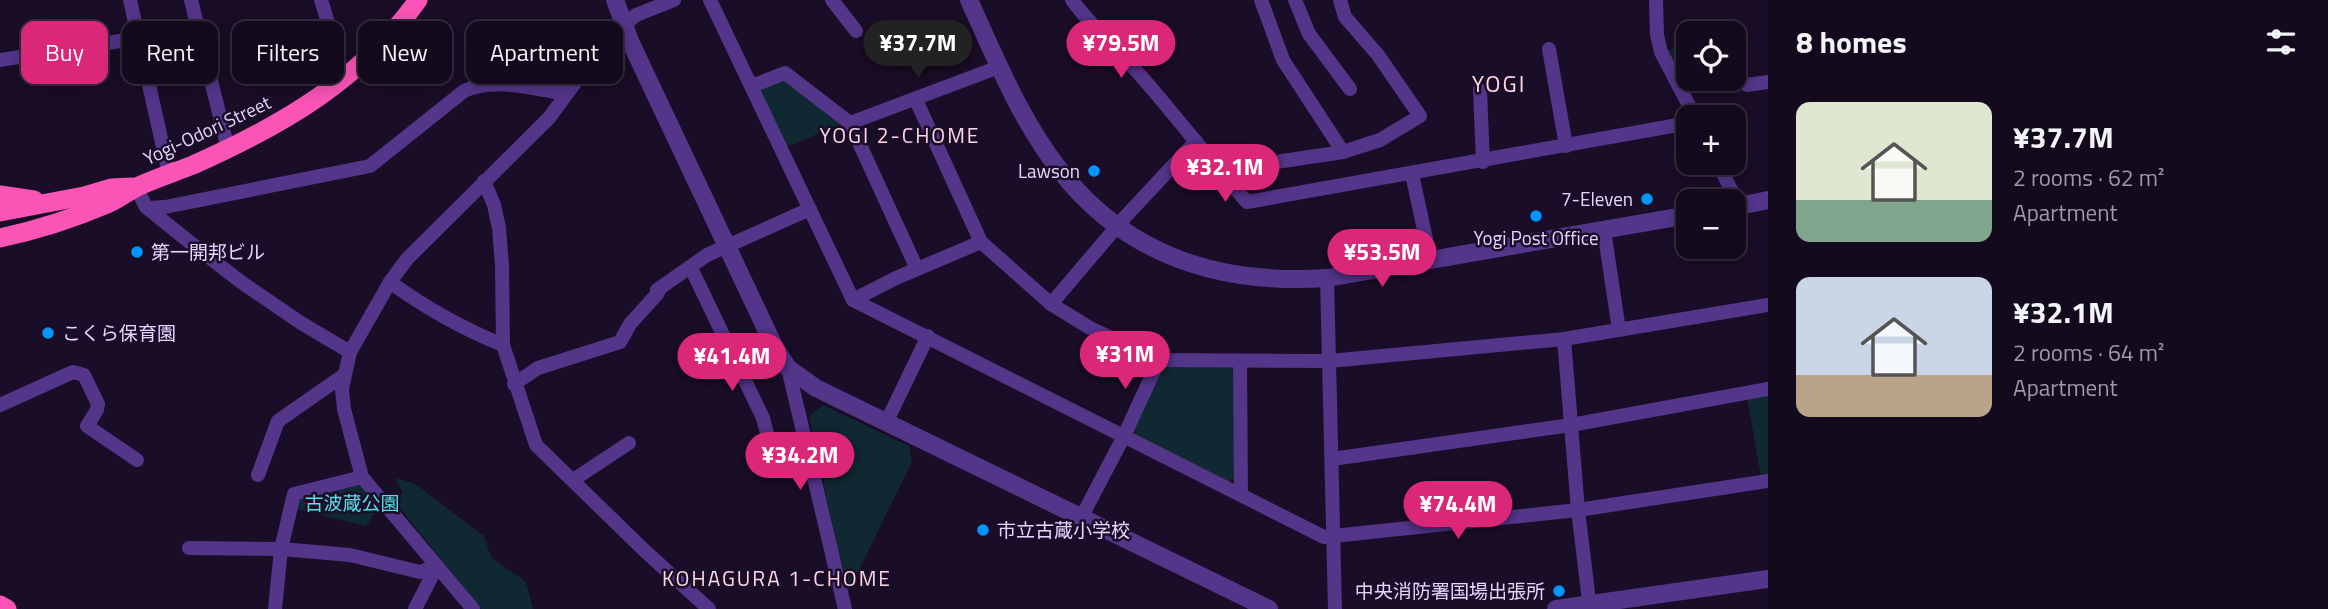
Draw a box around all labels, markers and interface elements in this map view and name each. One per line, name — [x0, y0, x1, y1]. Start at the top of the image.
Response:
text: 8 homes — [1796, 19, 1907, 65]
pin: ¥37.7M — [861, 20, 975, 80]
pin: ¥79.5M — [1064, 20, 1178, 80]
chip: Buy — [21, 21, 108, 84]
chip: Rent — [122, 21, 218, 84]
chip: Filters — [232, 21, 344, 84]
chip: New — [358, 21, 452, 84]
chip: Apartment — [466, 21, 623, 84]
map controls — [1676, 21, 1746, 259]
button: locate — [1676, 21, 1746, 91]
icon: filters — [2262, 23, 2300, 61]
text: ¥37.7M — [879, 25, 957, 60]
text: ¥79.5M — [1082, 25, 1160, 60]
district label: YOGI — [1472, 66, 1526, 101]
street label: Yogi-Odori Street — [138, 87, 276, 172]
button: + — [1676, 105, 1746, 175]
text: ¥37.7M — [2013, 114, 2114, 160]
district label: YOGI 2-CHOME — [820, 119, 980, 151]
icon: home — [1852, 130, 1936, 214]
pin: ¥32.1M — [1168, 144, 1282, 204]
text: ¥32.1M — [1186, 149, 1264, 184]
place label: Lawson — [1018, 156, 1080, 185]
text: 2 rooms · 62 m² — [2013, 160, 2164, 195]
marker: Lawson — [1086, 163, 1102, 179]
place label: 7-Eleven — [1561, 184, 1633, 213]
button: − — [1676, 189, 1746, 259]
marker: 7-Eleven — [1639, 191, 1655, 207]
text: Apartment — [2013, 195, 2118, 230]
marker: Yogi Post Office — [1528, 208, 1544, 224]
place label: Yogi Post Office — [1474, 223, 1598, 252]
pin: ¥53.5M — [1325, 230, 1439, 289]
text: ¥53.5M — [1343, 234, 1421, 269]
place label: 第一開邦ビル — [151, 237, 265, 266]
marker: 第一開邦ビル — [129, 244, 145, 260]
text: ¥32.1M — [2013, 289, 2114, 335]
icon: home — [1852, 305, 1936, 389]
place label: こくら保育園 — [62, 318, 176, 347]
marker: こくら保育園 — [40, 325, 56, 341]
pin: ¥31M — [1084, 332, 1166, 391]
pin: ¥41.4M — [675, 334, 789, 393]
text: 2 rooms · 64 m² — [2013, 335, 2164, 370]
text: ¥31M — [1096, 336, 1154, 371]
text: ¥41.4M — [693, 338, 771, 373]
text: Apartment — [2013, 370, 2118, 405]
pin: ¥34.2M — [743, 433, 857, 492]
text: ¥34.2M — [761, 437, 839, 472]
pin: ¥74.4M — [1401, 482, 1515, 541]
text: ¥74.4M — [1419, 486, 1497, 521]
park label: 古波蔵公園 — [304, 488, 400, 517]
place label: 市立古蔵小学校 — [997, 515, 1130, 544]
marker: 市立古蔵小学校 — [975, 522, 991, 538]
district label: KOHAGURA 1-CHOME — [662, 562, 892, 594]
place label: 中央消防署国場出張所 — [1355, 576, 1545, 605]
marker: 中央消防署国場出張所 — [1551, 583, 1567, 599]

